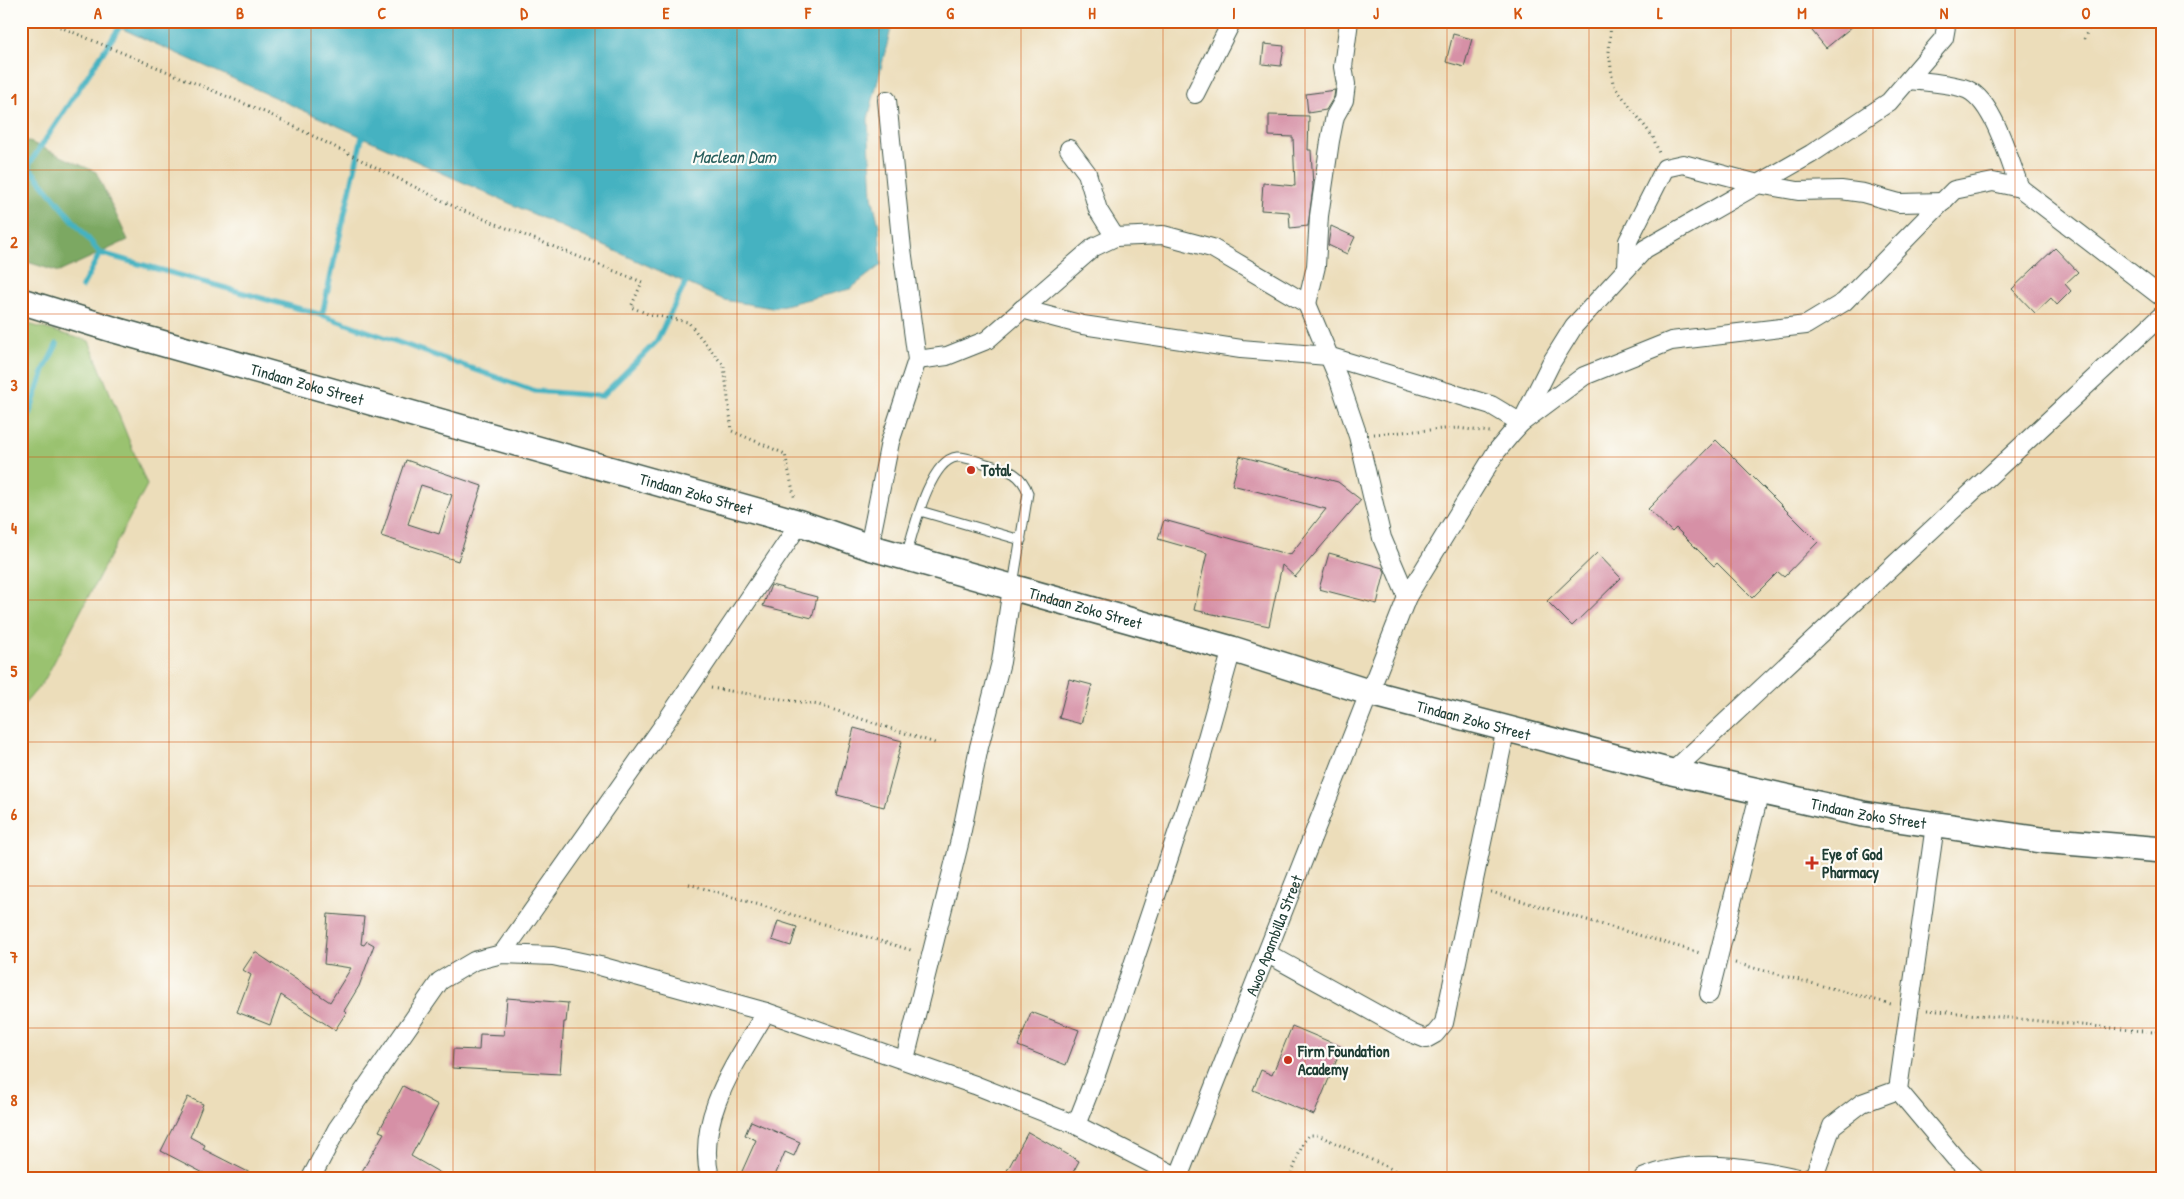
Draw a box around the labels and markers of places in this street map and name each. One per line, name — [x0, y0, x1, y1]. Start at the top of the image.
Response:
place label: Total — [980, 459, 1012, 481]
marker: Total — [965, 464, 977, 476]
place label: Eye of God Pharmacy — [1822, 843, 1883, 884]
marker: Eye of God Pharmacy — [1806, 857, 1818, 869]
place label: Firm Foundation Academy — [1297, 1040, 1390, 1081]
marker: Firm Foundation Academy — [1282, 1054, 1294, 1066]

